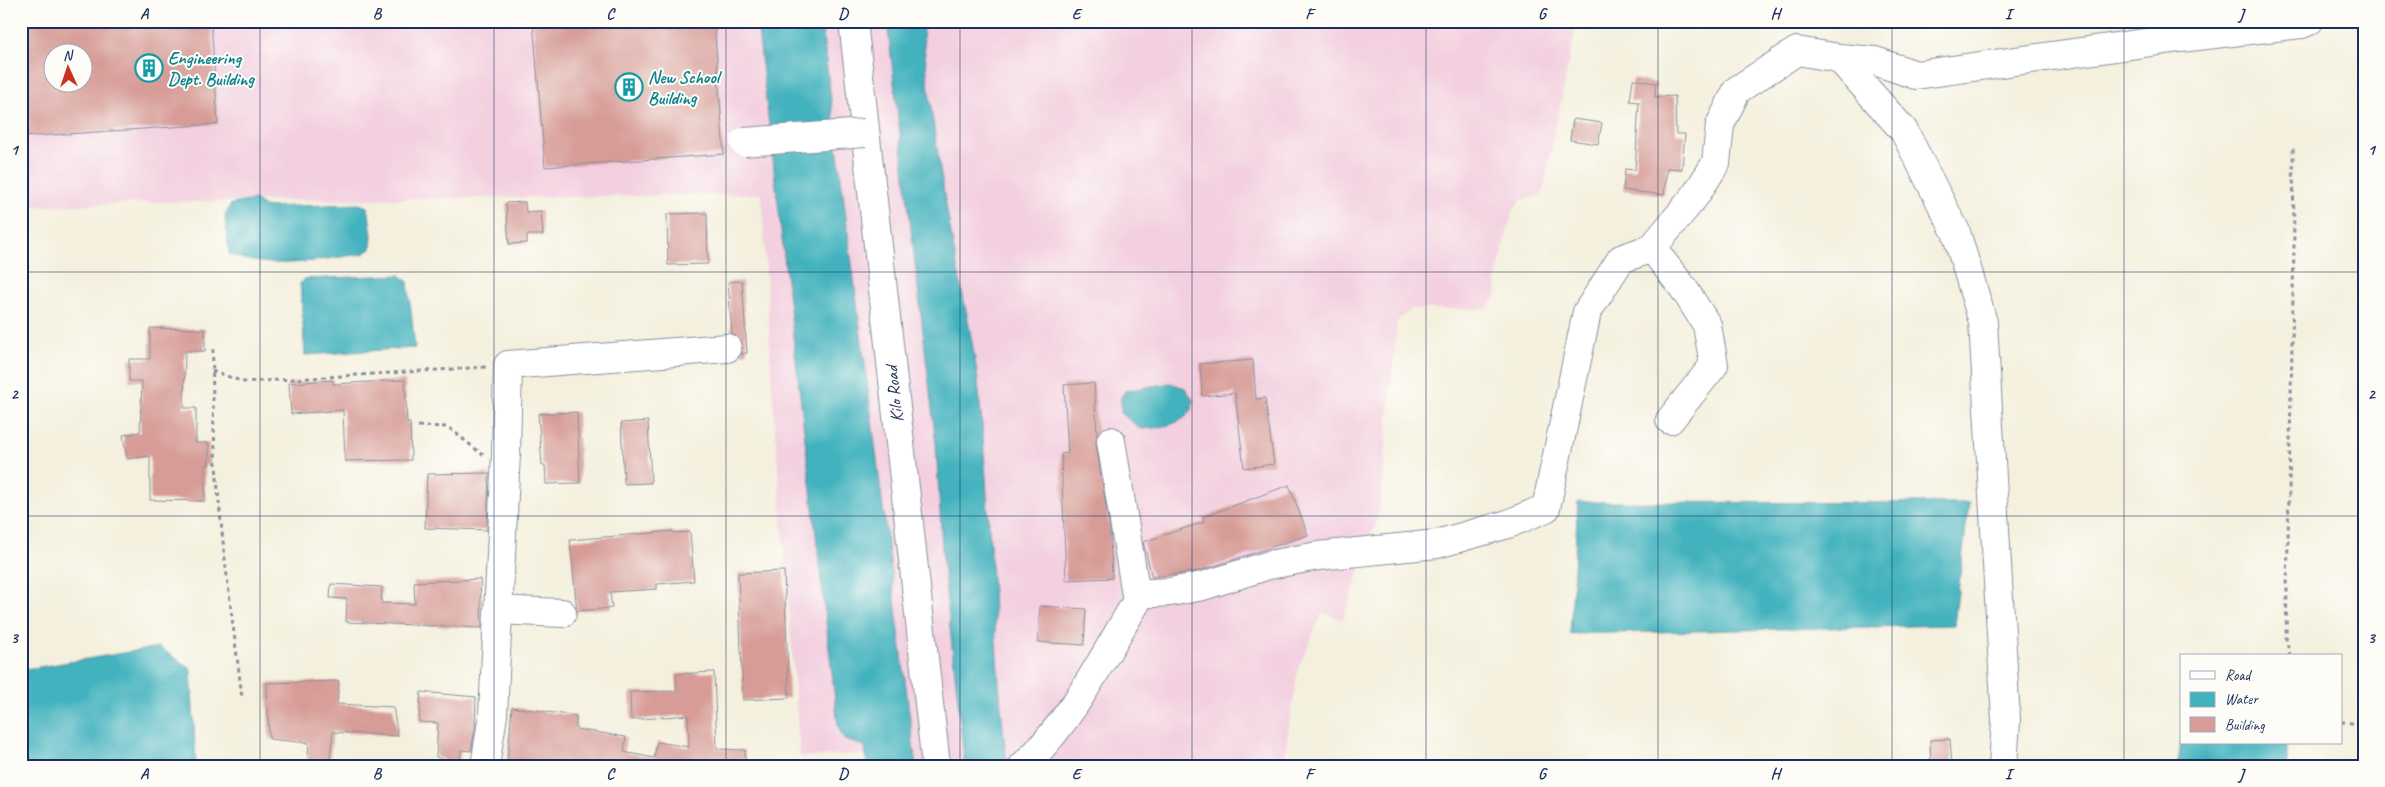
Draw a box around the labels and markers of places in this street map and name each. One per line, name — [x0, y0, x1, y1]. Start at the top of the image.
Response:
place label: Engineering Dept. Building — [168, 47, 255, 90]
building icon: Engineering Dept. Building — [134, 53, 164, 83]
place label: New School Building — [648, 66, 723, 109]
building icon: New School Building — [614, 72, 644, 102]

